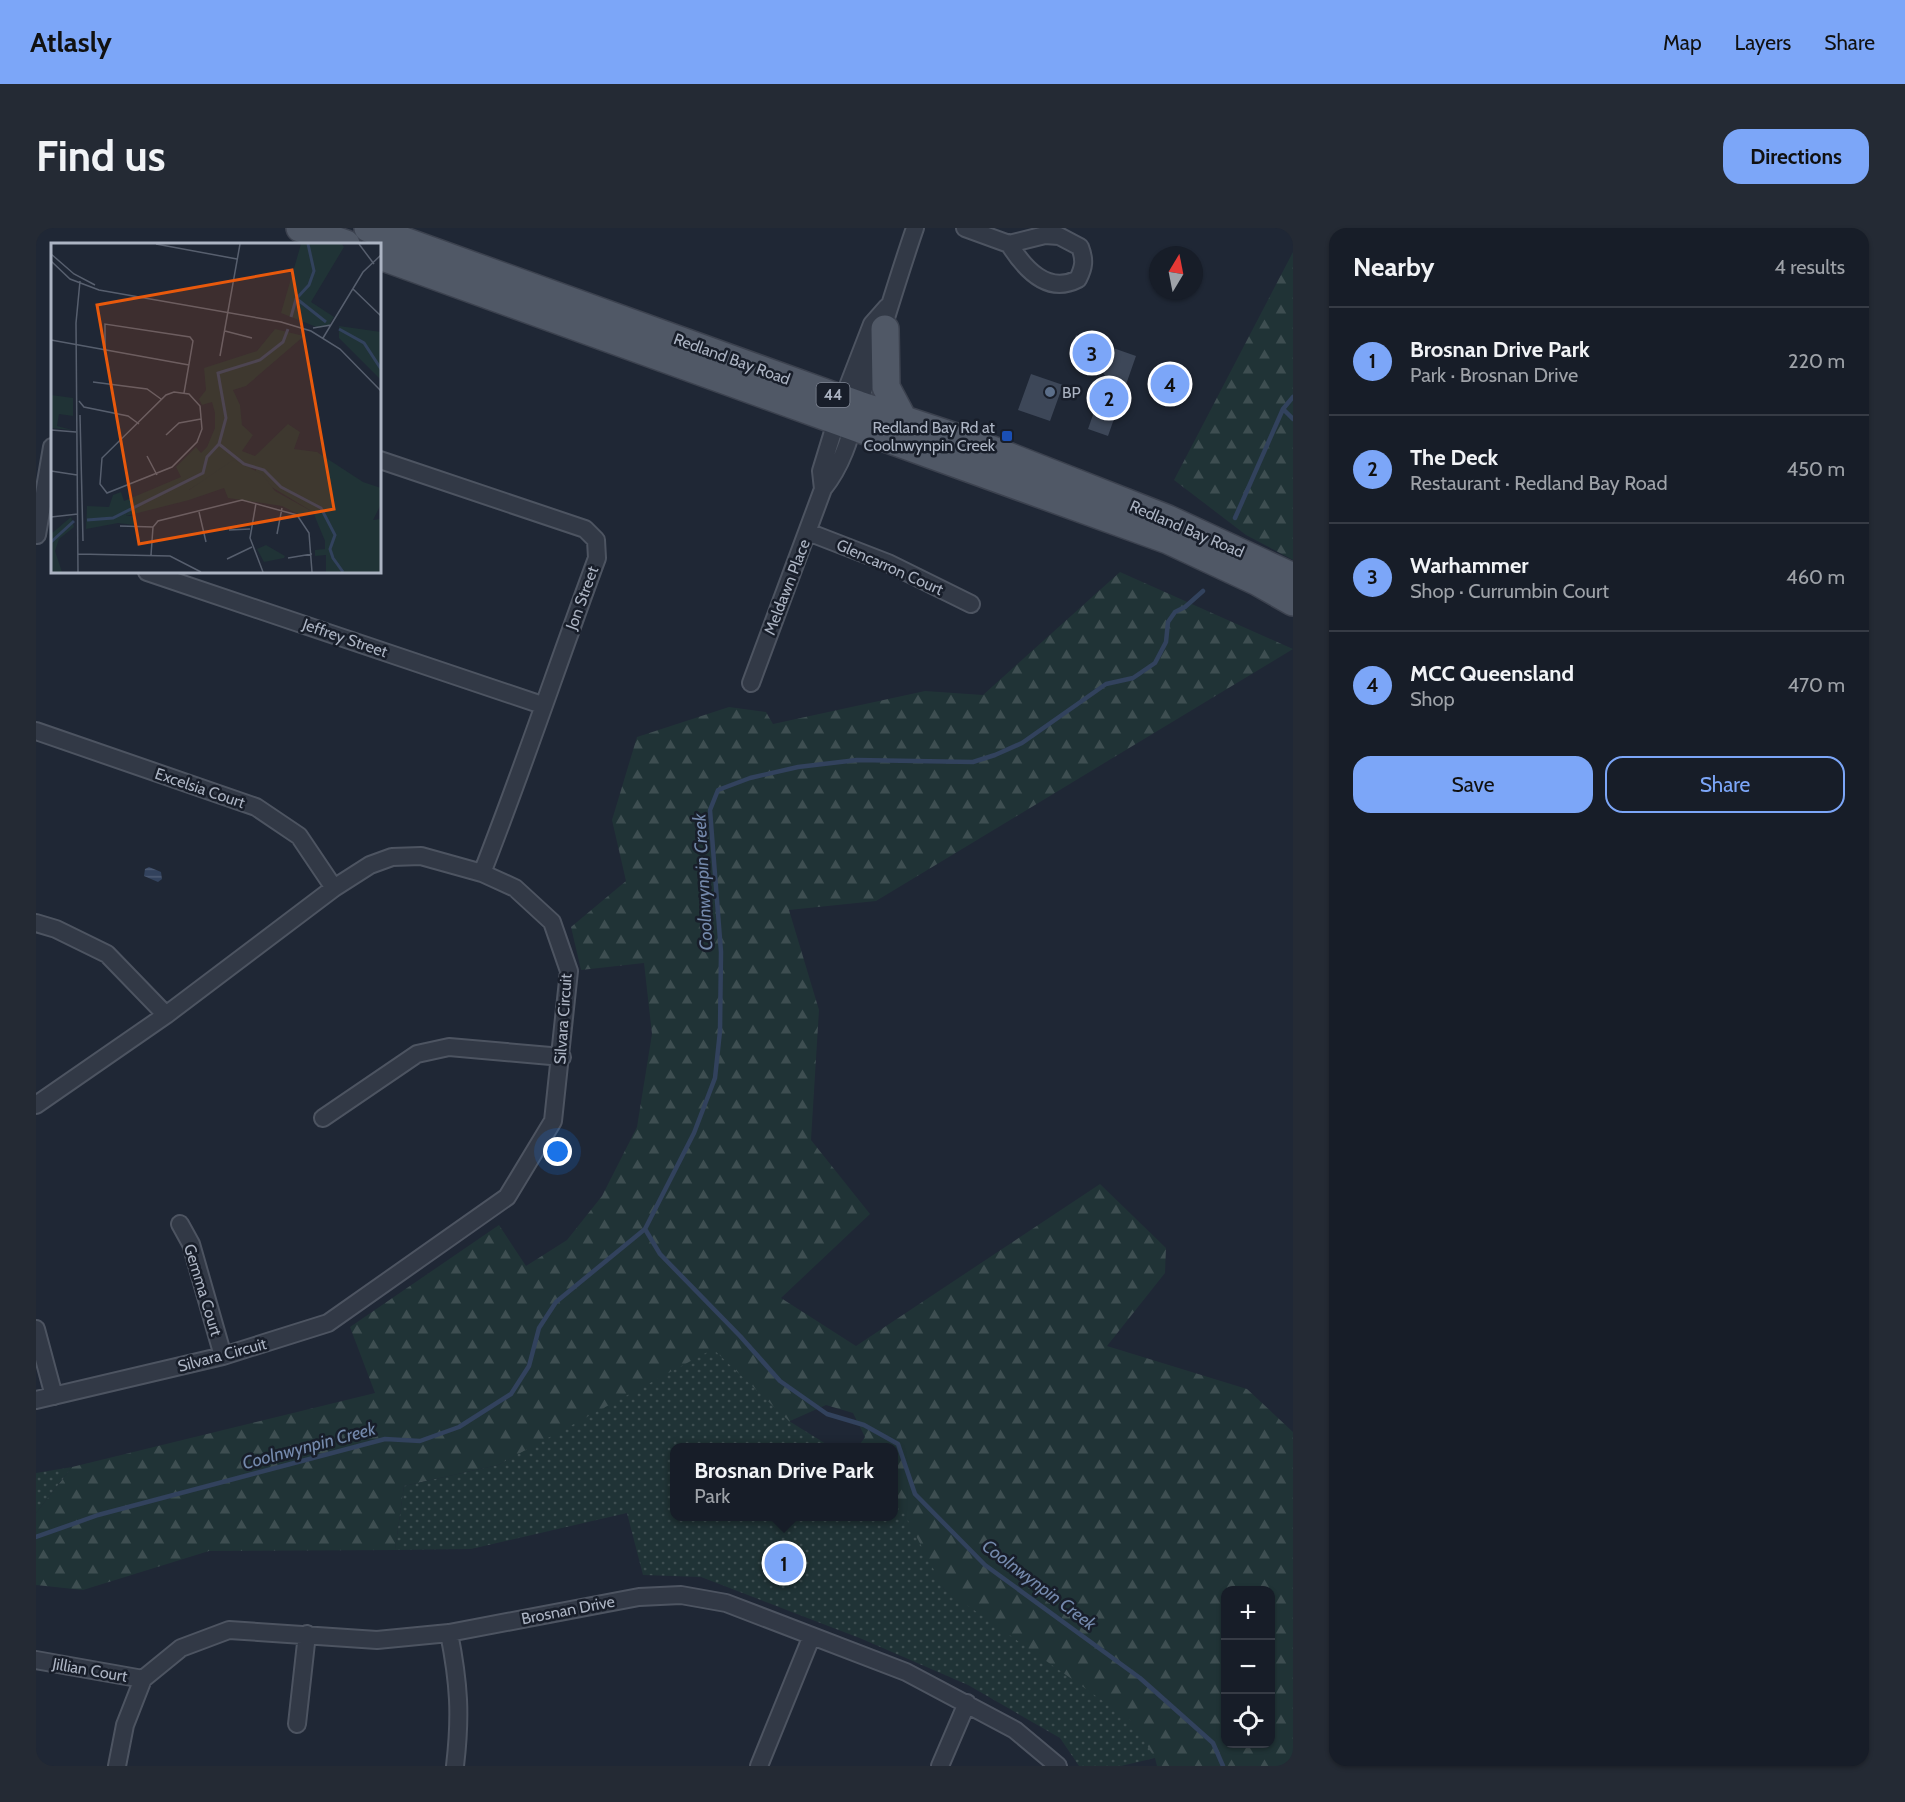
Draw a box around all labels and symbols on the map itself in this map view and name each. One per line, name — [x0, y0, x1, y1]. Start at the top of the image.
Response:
inset map — [51, 243, 381, 573]
north arrow — [1149, 246, 1203, 300]
street label: Redland Bay Road — [671, 329, 793, 389]
pin: 3 — [1072, 330, 1112, 376]
pin: 4 — [1150, 362, 1190, 406]
pin: 2 — [1090, 376, 1128, 420]
road number: 44 — [816, 383, 850, 407]
place label: BP — [1062, 383, 1081, 402]
marker: BP — [1043, 385, 1057, 399]
place label: Redland Bay Rd at Coolnwynpin Creek — [864, 418, 996, 455]
marker: Redland Bay Rd at Coolnwynpin Creek — [1000, 429, 1014, 443]
street label: Redland Bay Road — [1127, 496, 1247, 562]
street label: Glencarron Court — [834, 535, 947, 599]
street label: Meldawn Place — [760, 536, 814, 638]
street label: Jon Street — [561, 563, 602, 633]
street label: Jeffrey Street — [299, 614, 390, 662]
street label: Excelsia Court — [153, 764, 248, 812]
water label: Coolnwynpin Creek — [688, 812, 718, 951]
street label: Silvara Circuit — [550, 972, 576, 1065]
your location — [543, 1137, 572, 1166]
street label: Gemma Court — [180, 1242, 226, 1339]
street label: Silvara Circuit — [176, 1334, 269, 1376]
water label: Coolnwynpin Creek — [240, 1417, 379, 1474]
water label: Coolnwynpin Creek — [978, 1535, 1101, 1636]
pin: 1 — [764, 1540, 804, 1586]
street label: Brosnan Drive — [520, 1592, 616, 1628]
street label: Jillian Court — [50, 1654, 130, 1686]

